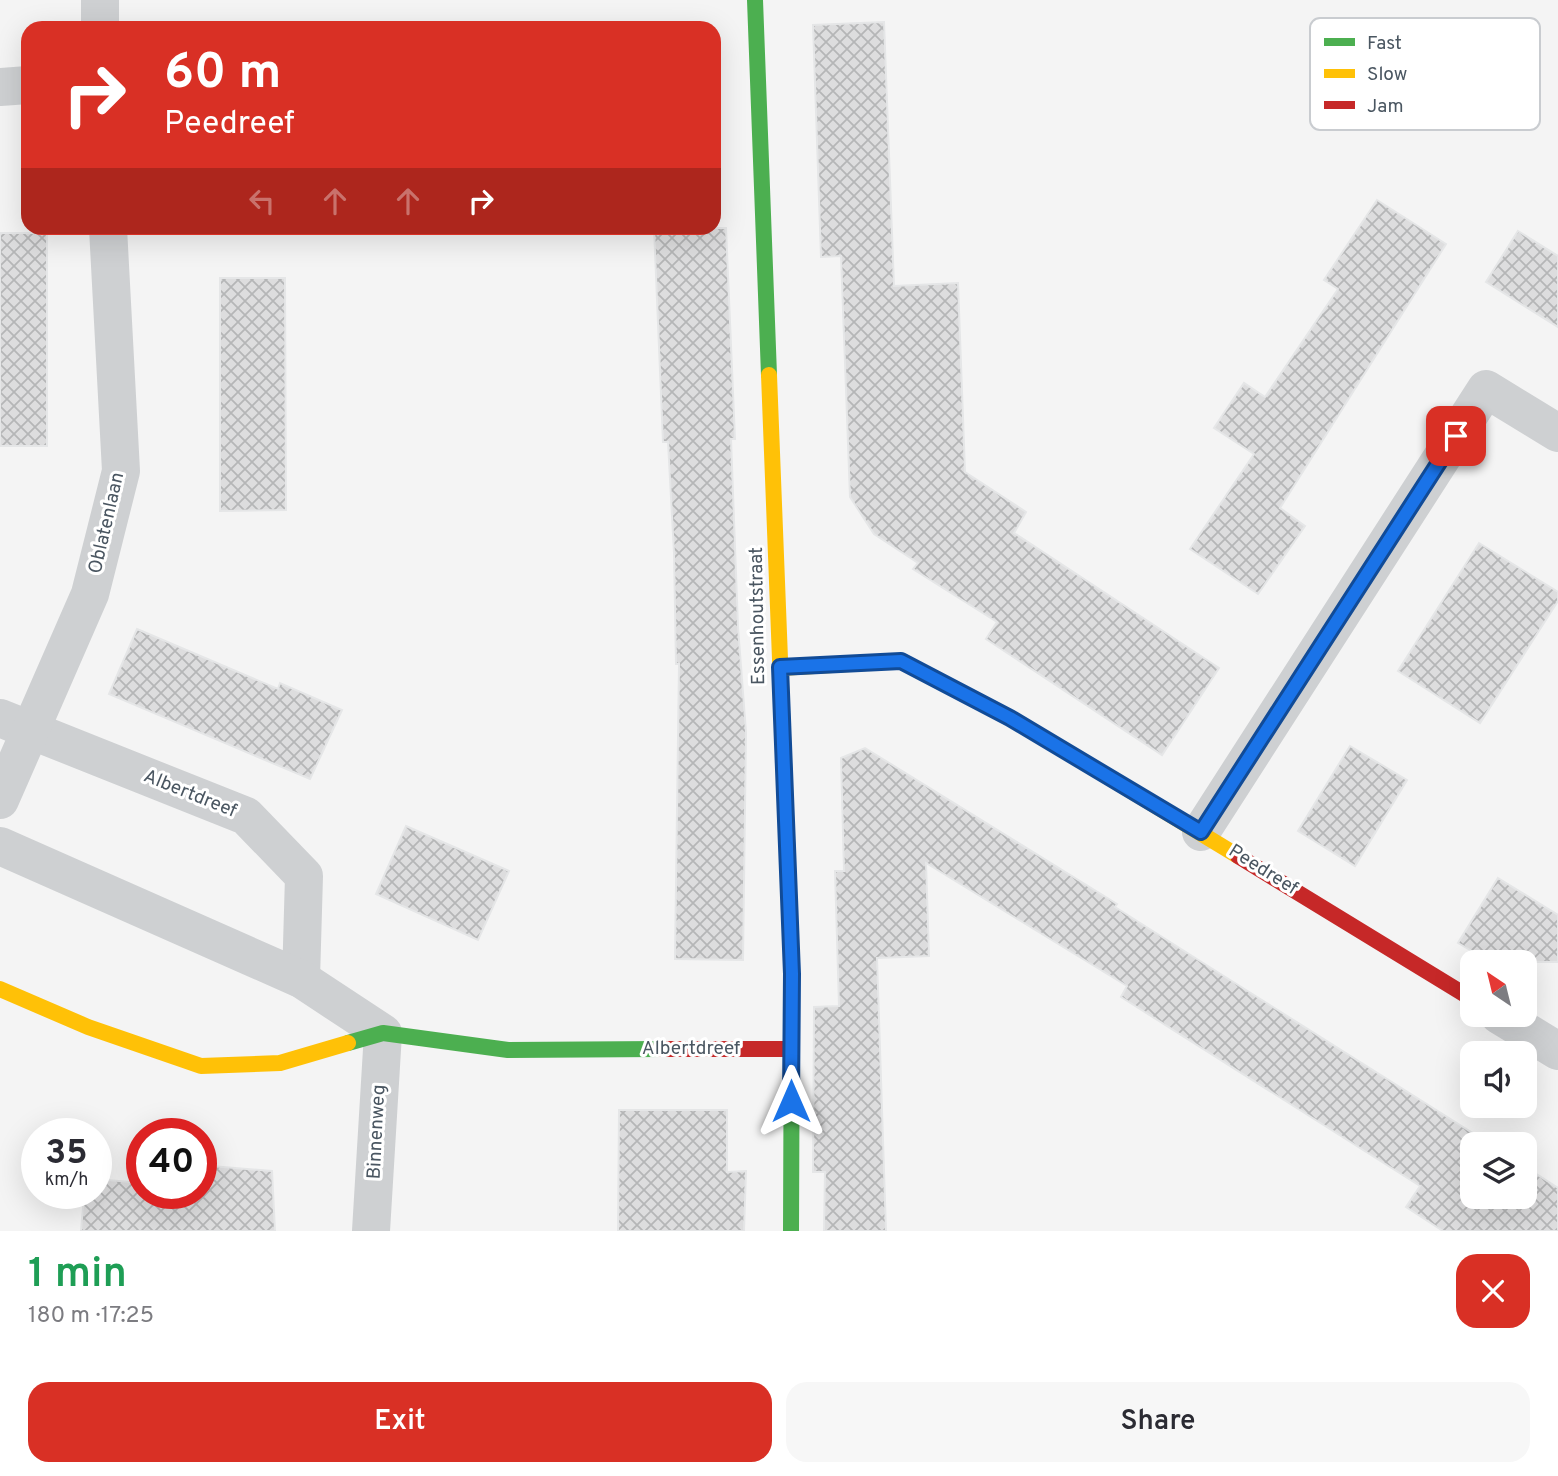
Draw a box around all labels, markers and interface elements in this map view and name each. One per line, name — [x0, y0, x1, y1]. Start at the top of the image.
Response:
legend — [1310, 18, 1540, 130]
text: Fast — [1367, 32, 1402, 56]
text: 60 m — [164, 44, 282, 106]
icon: right — [49, 49, 140, 140]
text: Slow — [1367, 63, 1407, 87]
text: Jam — [1367, 95, 1404, 119]
text: Peedreef — [164, 105, 295, 145]
icon: left — [243, 182, 281, 220]
icon: ahead — [316, 182, 354, 220]
icon: ahead — [389, 182, 427, 220]
icon: right — [462, 182, 500, 220]
pin — [1426, 406, 1486, 466]
icon: arrive — [1437, 417, 1475, 455]
street label: Oblatenlaan — [84, 470, 130, 576]
street label: Essenhoutstraat — [745, 547, 771, 685]
street label: Albertdreef — [140, 764, 241, 824]
street label: Peedreef — [1224, 839, 1303, 901]
north arrow — [1460, 950, 1536, 1027]
map controls — [1460, 950, 1537, 1209]
street label: Albertdreef — [642, 1037, 741, 1061]
button: sound — [1460, 1041, 1537, 1118]
position arrow — [754, 1064, 828, 1138]
street label: Binnenweg — [363, 1084, 391, 1180]
speed limit sign: 40 — [126, 1118, 217, 1209]
text: 35 — [45, 1132, 88, 1176]
button: layers — [1460, 1132, 1537, 1209]
text: km/h — [45, 1169, 88, 1192]
text: 1 min — [28, 1249, 127, 1302]
button: close — [1456, 1254, 1530, 1328]
text: 180 m · 17:25 — [28, 1302, 154, 1331]
button: Exit — [28, 1382, 772, 1462]
button: Share — [786, 1382, 1530, 1462]

